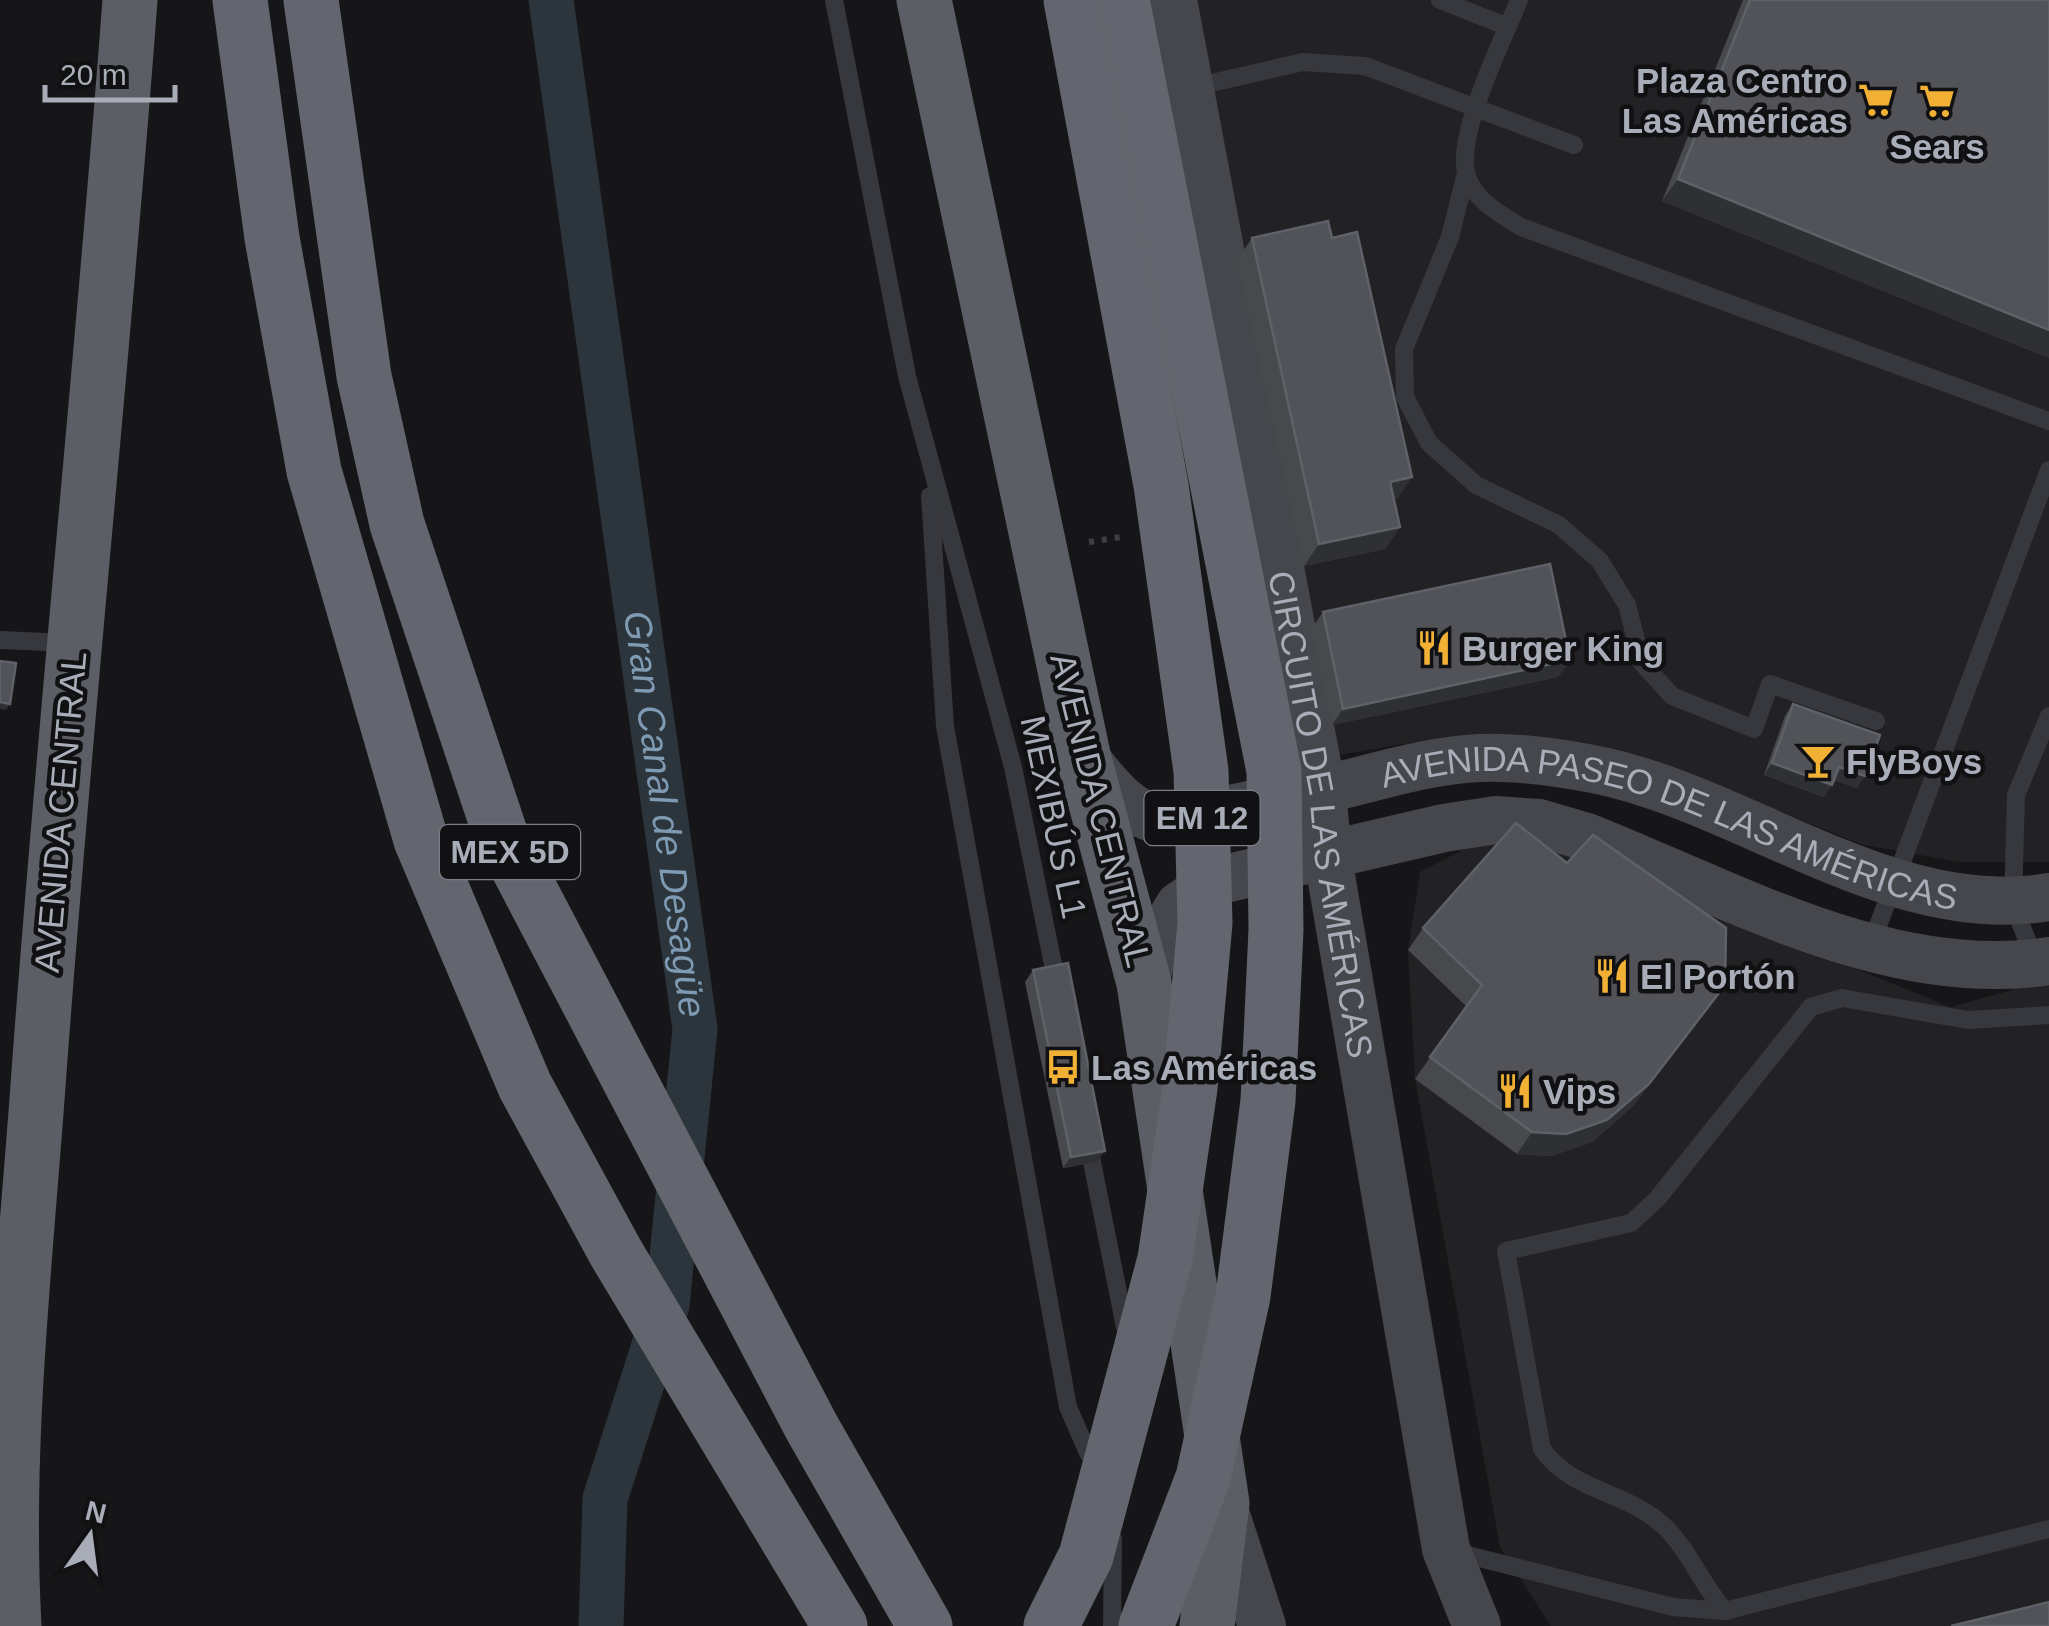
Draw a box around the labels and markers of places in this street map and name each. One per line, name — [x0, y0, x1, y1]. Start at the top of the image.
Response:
place label: Plaza Centro Las Américas — [1622, 61, 1848, 140]
supermarket icon: Plaza Centro Las Américas — [1857, 81, 1895, 119]
supermarket icon: Sears — [1918, 82, 1956, 120]
place label: Sears — [1889, 127, 1985, 166]
restaurant icon: Burger King — [1415, 629, 1453, 667]
place label: Burger King — [1462, 629, 1664, 668]
bar icon: FlyBoys — [1799, 742, 1837, 780]
place label: FlyBoys — [1846, 742, 1982, 781]
restaurant icon: El Portón — [1593, 957, 1631, 995]
place label: El Portón — [1640, 957, 1796, 996]
bus stop icon: Las Américas — [1044, 1048, 1082, 1086]
place label: Las Américas — [1091, 1048, 1317, 1087]
restaurant icon: Vips — [1496, 1072, 1534, 1110]
place label: Vips — [1543, 1072, 1616, 1111]

